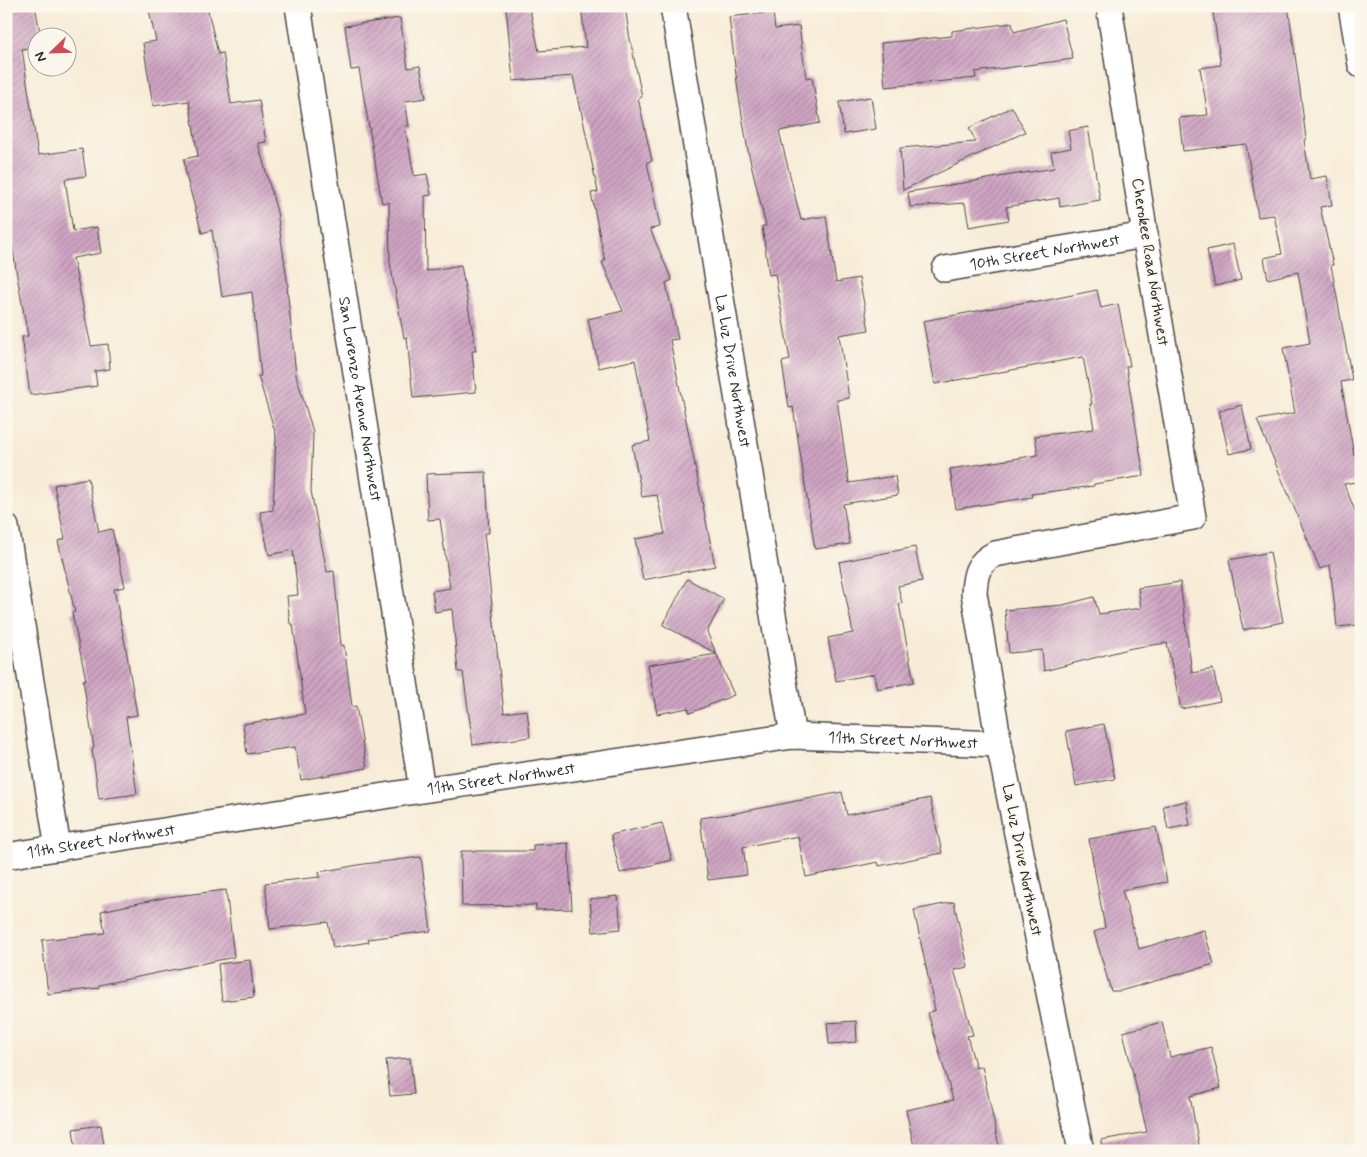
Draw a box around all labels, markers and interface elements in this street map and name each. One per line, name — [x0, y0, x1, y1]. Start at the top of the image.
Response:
north arrow — [28, 28, 78, 78]
text: N — [31, 49, 51, 64]
street label: Cherokee Road Northwest — [1126, 176, 1174, 348]
street label: 10th Street Northwest — [968, 229, 1121, 275]
street label: La Luz Drive Northwest — [710, 293, 756, 449]
street label: San Lorenzo Avenue Northwest — [334, 295, 387, 503]
street label: 11th Street Northwest — [828, 727, 978, 754]
street label: 11th Street Northwest — [425, 757, 577, 800]
street label: La Luz Drive Northwest — [997, 782, 1047, 938]
street label: 11th Street Northwest — [25, 819, 176, 863]

